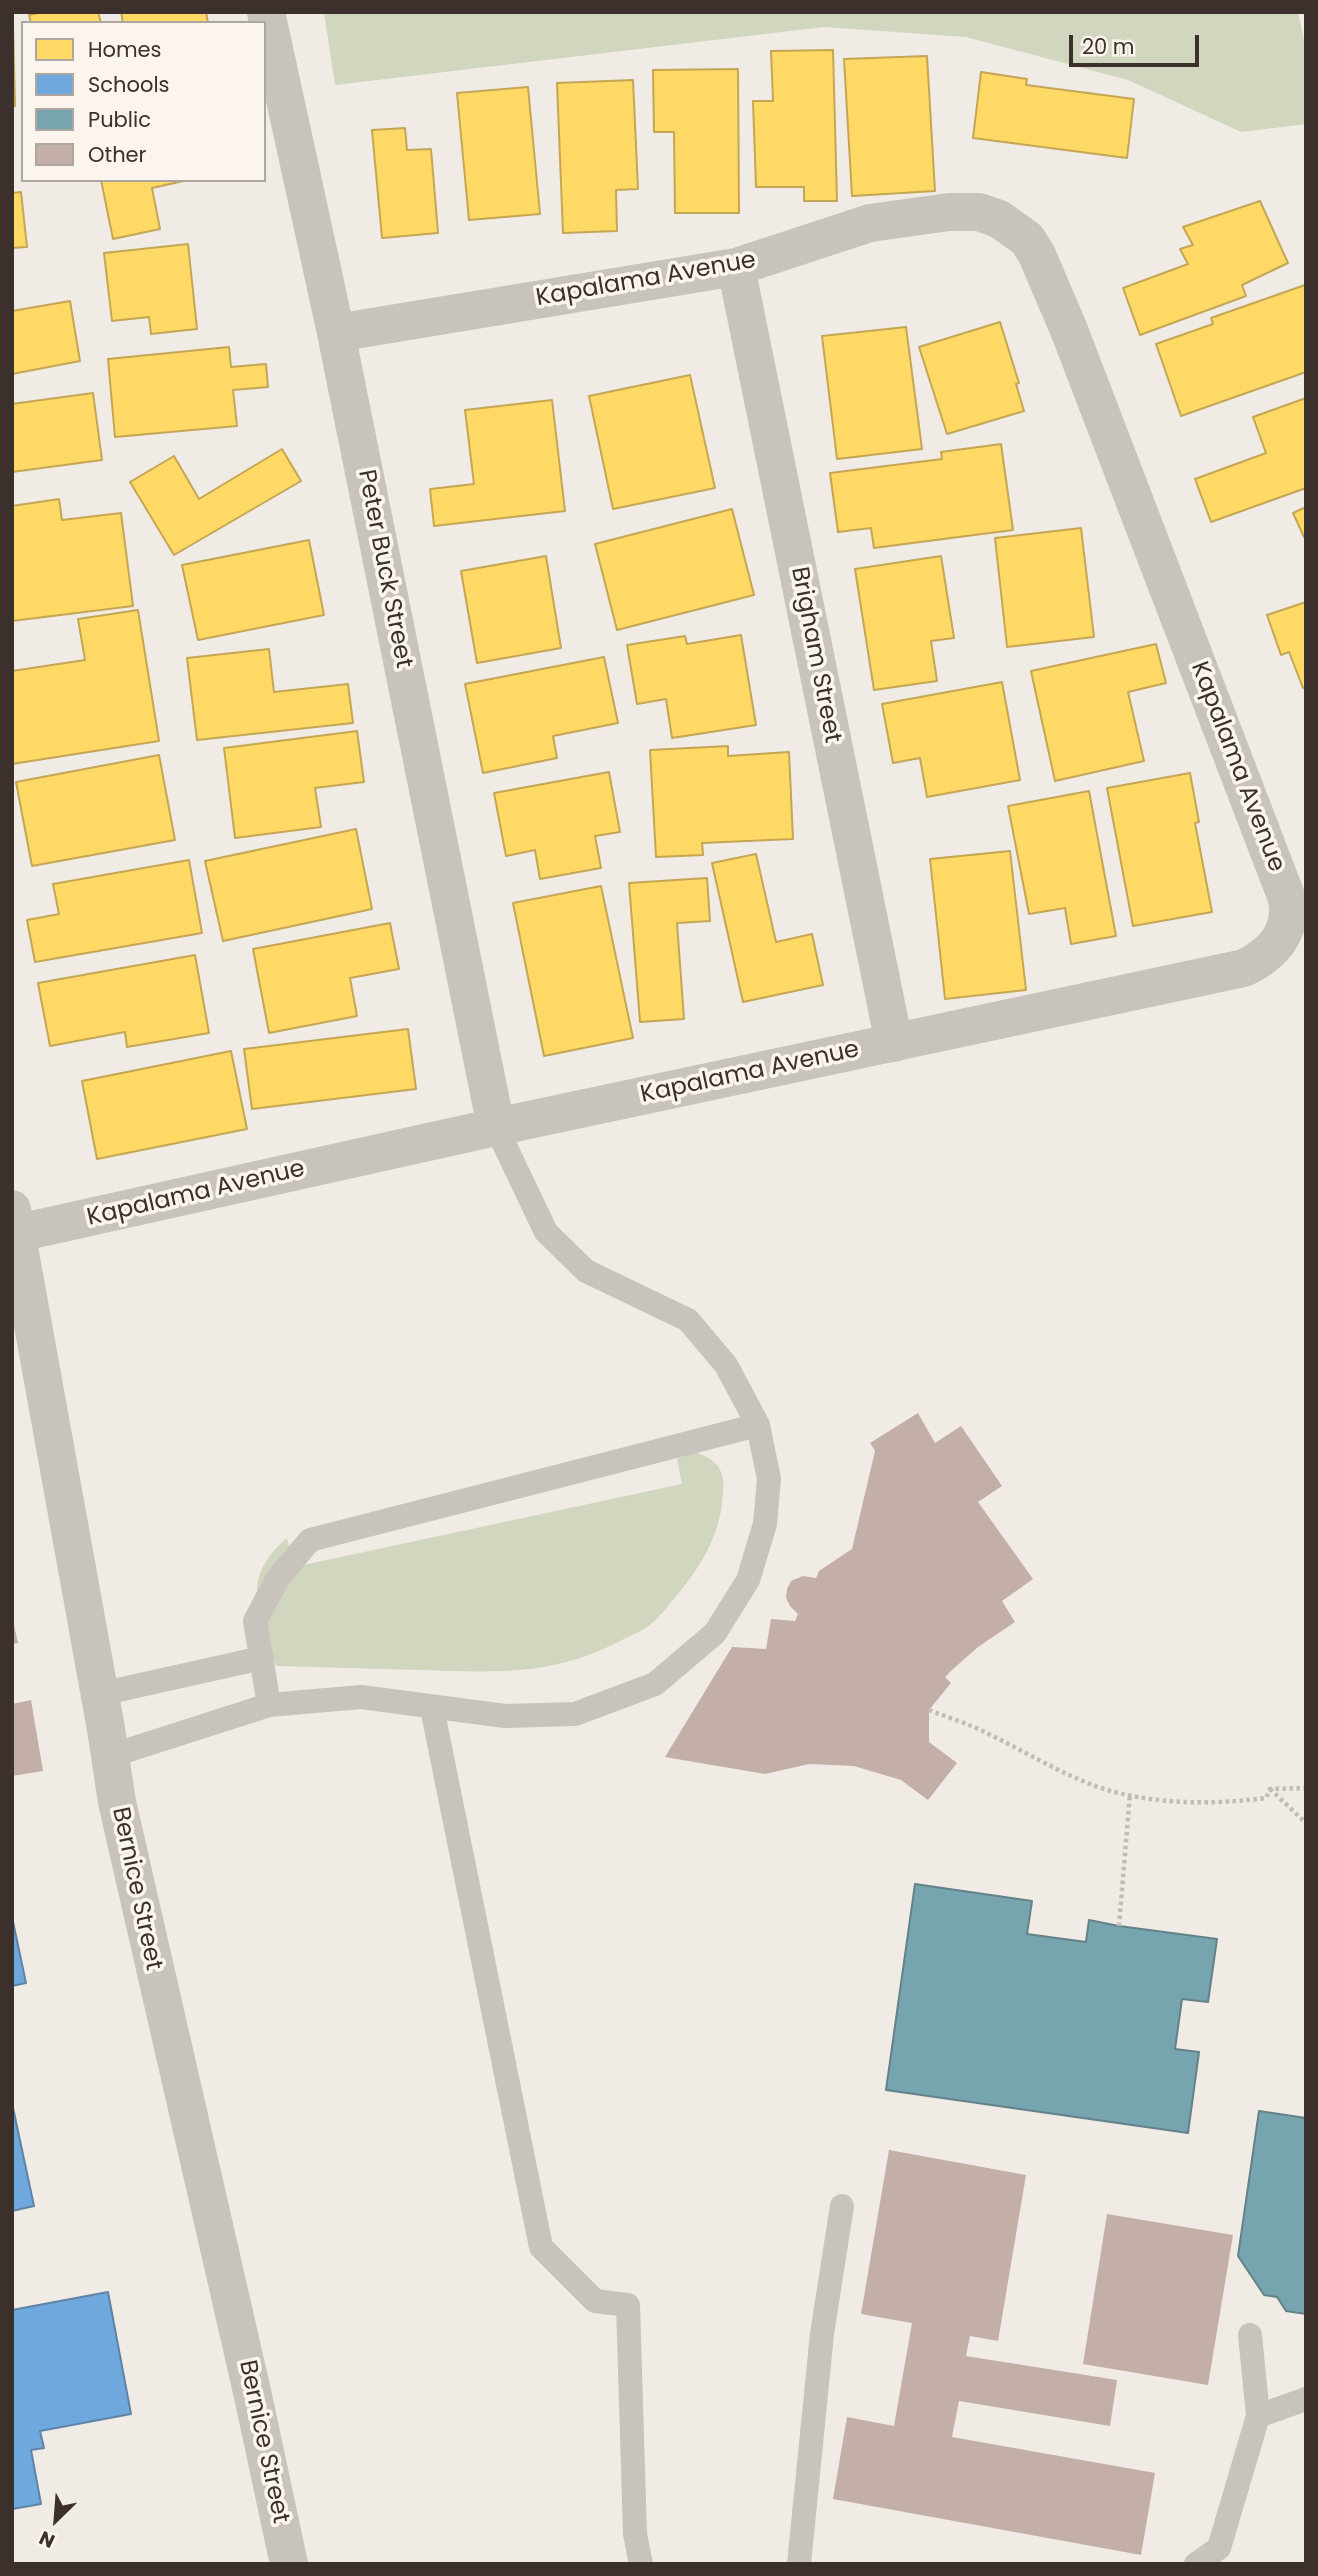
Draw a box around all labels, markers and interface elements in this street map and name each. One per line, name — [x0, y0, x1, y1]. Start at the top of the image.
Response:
legend — [21, 21, 266, 182]
scale bar — [1073, 21, 1202, 65]
text: 20 m — [1082, 32, 1135, 61]
text: Homes — [88, 35, 162, 64]
text: Schools — [88, 70, 170, 99]
text: Public — [88, 105, 151, 134]
text: Other — [88, 140, 146, 169]
street label: Kapalama Avenue — [534, 246, 758, 314]
street label: Peter Buck Street — [351, 467, 417, 671]
street label: Brigham Street — [784, 565, 846, 745]
street label: Kapalama Avenue — [1184, 658, 1290, 876]
street label: Kapalama Avenue — [638, 1036, 862, 1110]
street label: Kapalama Avenue — [84, 1155, 308, 1233]
street label: Bernice Street — [105, 1805, 167, 1973]
street label: Bernice Street — [232, 2358, 294, 2526]
north arrow — [21, 2485, 91, 2555]
text: N — [35, 2524, 59, 2555]

